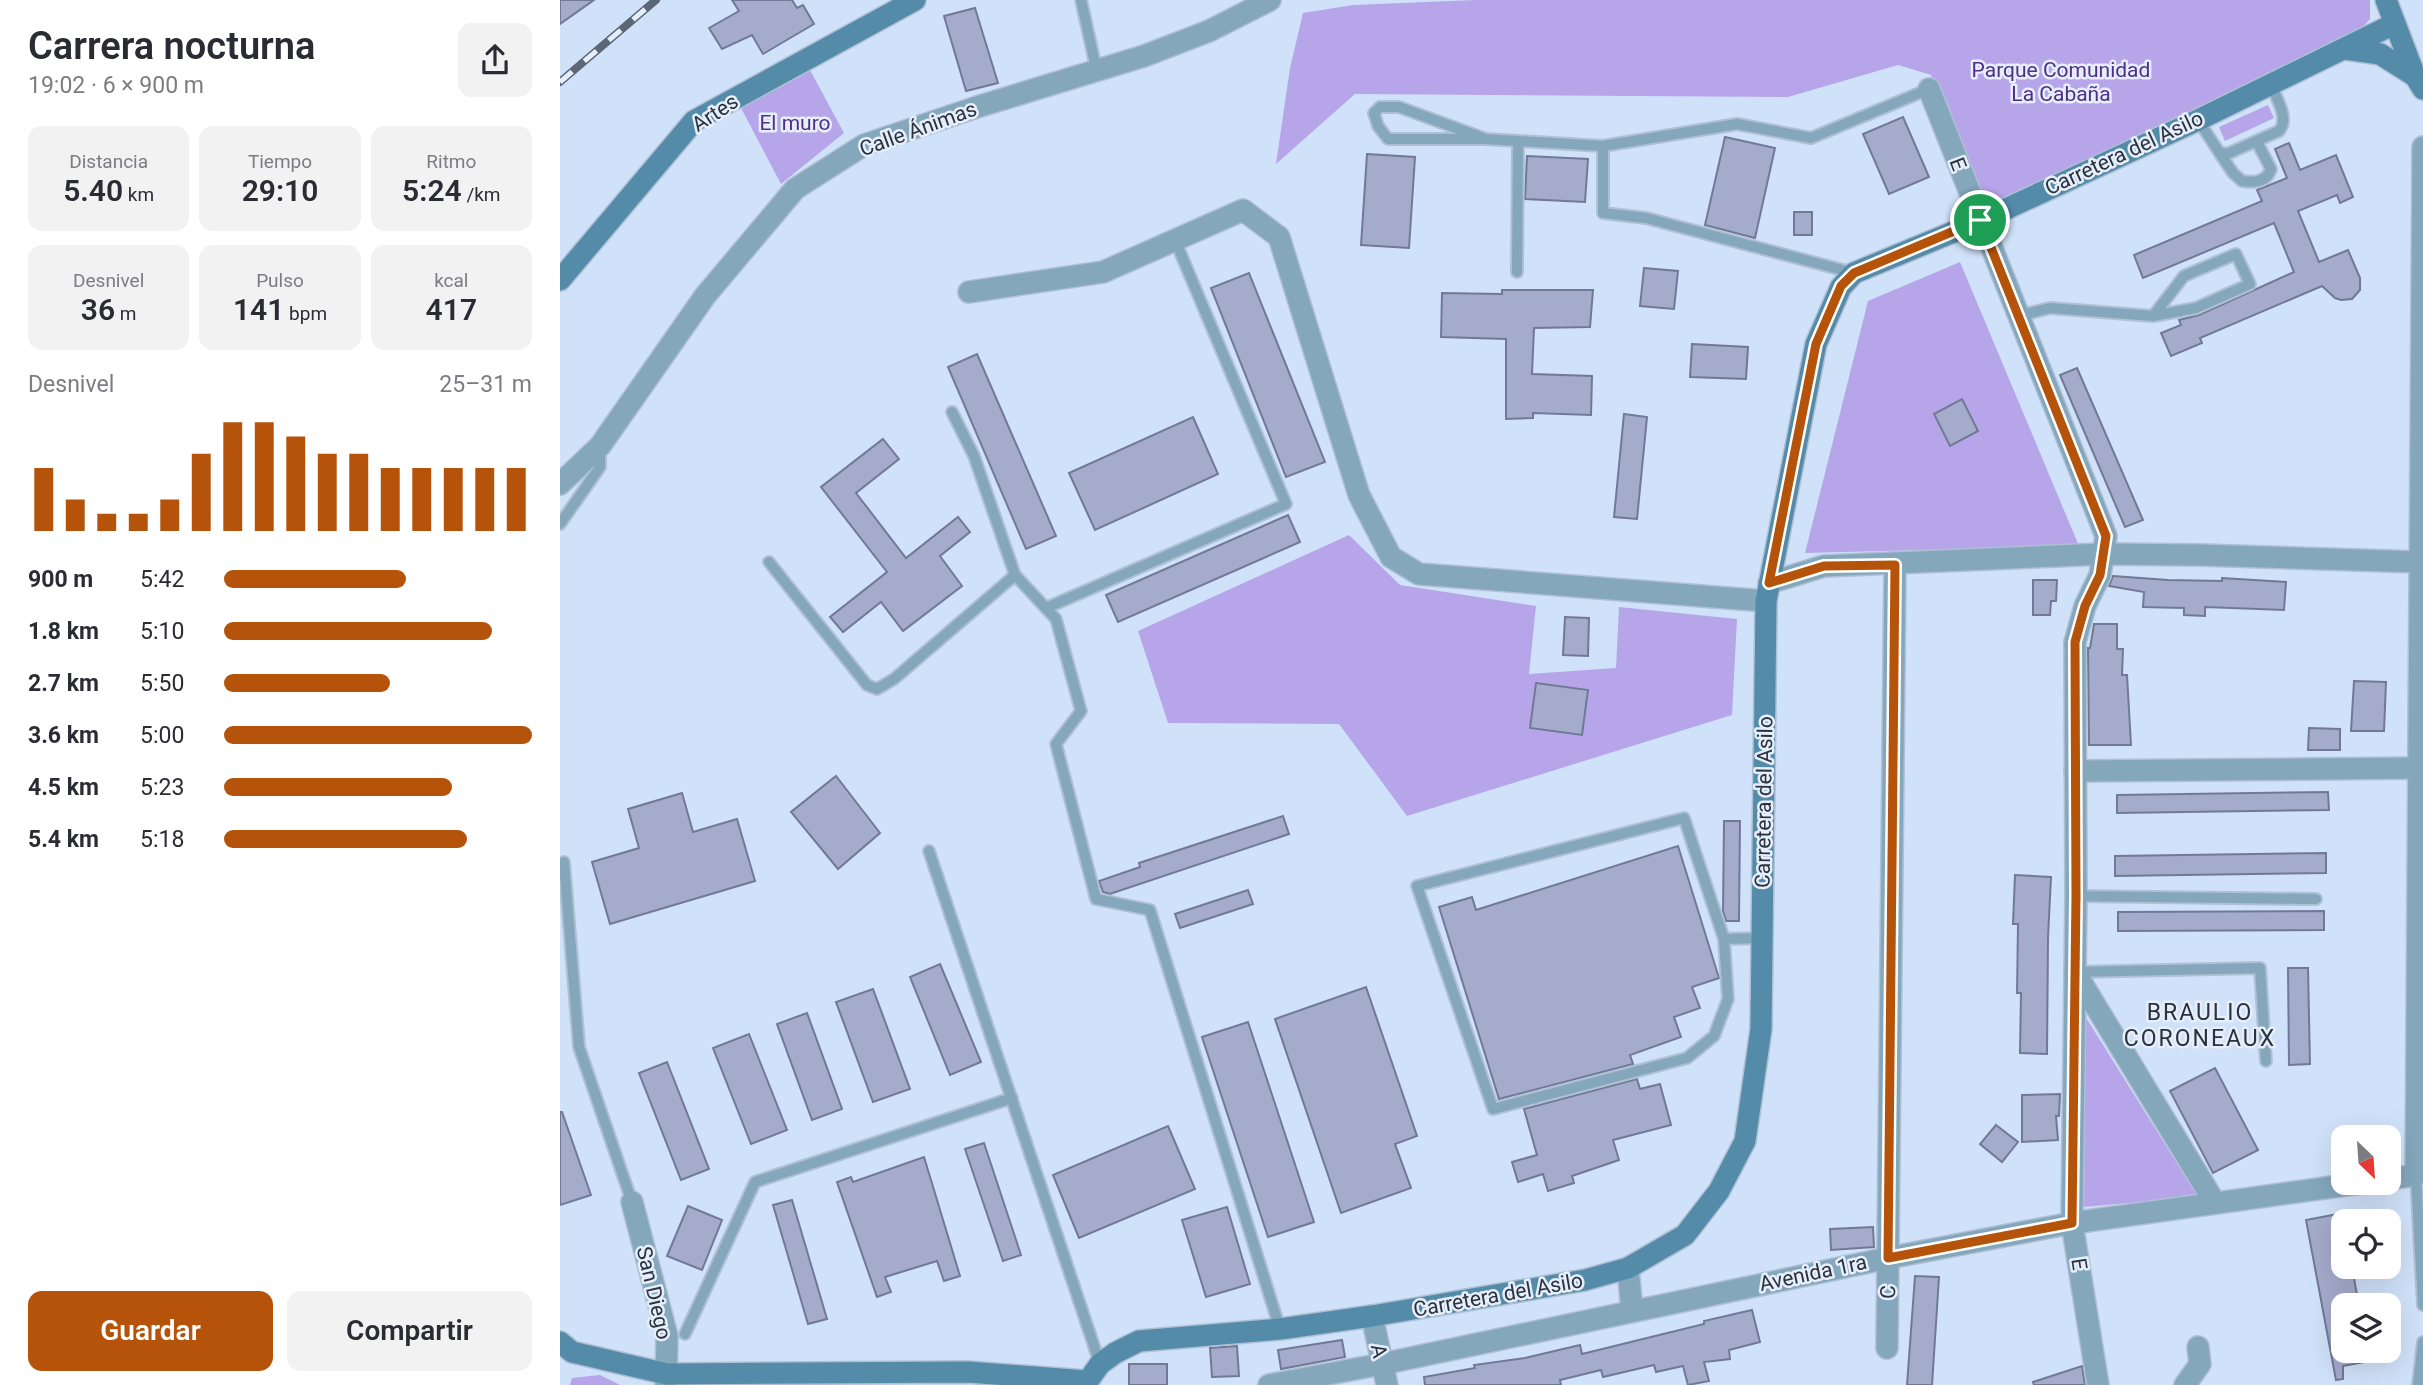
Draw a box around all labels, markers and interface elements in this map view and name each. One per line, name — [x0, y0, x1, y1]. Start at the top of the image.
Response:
button: share — [458, 23, 532, 97]
text: Carrera nocturna — [28, 24, 315, 68]
park label: Parque Comunidad La Cabaña — [1972, 58, 2150, 106]
text: 19:02 · 6 × 900 m — [28, 72, 204, 99]
street label: Artes — [687, 89, 743, 137]
street label: Calle Ánimas — [856, 97, 980, 161]
street label: Carretera del Asilo — [2041, 106, 2207, 200]
park label: El muro — [759, 111, 831, 135]
text: Distancia — [69, 150, 148, 173]
text: Tiempo — [248, 150, 312, 173]
text: Ritmo — [426, 150, 476, 173]
street label: E — [1945, 154, 1971, 174]
text: 5.40 — [63, 173, 123, 208]
text: 29:10 — [242, 173, 318, 208]
text: 5:24 — [402, 173, 462, 208]
text: km — [123, 183, 154, 206]
text: /km — [462, 183, 501, 206]
pin — [1950, 190, 2010, 250]
icon: arrive — [1961, 201, 1999, 239]
text: Desnivel — [73, 269, 144, 292]
text: Pulso — [256, 269, 304, 292]
text: kcal — [434, 269, 469, 292]
text: 36 — [81, 292, 115, 327]
text: 141 — [233, 292, 284, 327]
text: 417 — [426, 292, 477, 327]
text: m — [115, 302, 136, 325]
text: bpm — [284, 302, 327, 325]
text: Desnivel — [28, 371, 114, 398]
text: 25–31 m — [439, 371, 532, 398]
text: 900 m — [28, 566, 93, 593]
text: 5:42 — [140, 566, 184, 593]
text: 1.8 km — [28, 618, 99, 645]
text: 5:10 — [140, 618, 184, 645]
text: 2.7 km — [28, 670, 99, 697]
text: 5:50 — [140, 670, 184, 697]
street label: Carretera del Asilo — [1751, 716, 1777, 888]
text: 3.6 km — [28, 722, 99, 749]
text: 5:00 — [140, 722, 184, 749]
text: 4.5 km — [28, 774, 99, 801]
text: 5:23 — [140, 774, 184, 801]
text: 5.4 km — [28, 826, 99, 853]
text: 5:18 — [140, 826, 184, 853]
district label: BRAULIO CORONEAUX — [2124, 999, 2276, 1052]
north arrow — [2331, 1125, 2401, 1195]
map controls — [2331, 1125, 2401, 1363]
button: locate — [2331, 1209, 2401, 1279]
street label: San Diego — [632, 1244, 676, 1342]
street label: Avenida 1ra — [1757, 1250, 1869, 1296]
street label: E — [2066, 1256, 2092, 1272]
street label: Carretera del Asilo — [1411, 1268, 1585, 1322]
street label: C — [1876, 1285, 1900, 1299]
button: Guardar — [28, 1291, 273, 1371]
button: Compartir — [287, 1291, 532, 1371]
button: layers — [2331, 1293, 2401, 1363]
street label: A — [1366, 1342, 1392, 1360]

